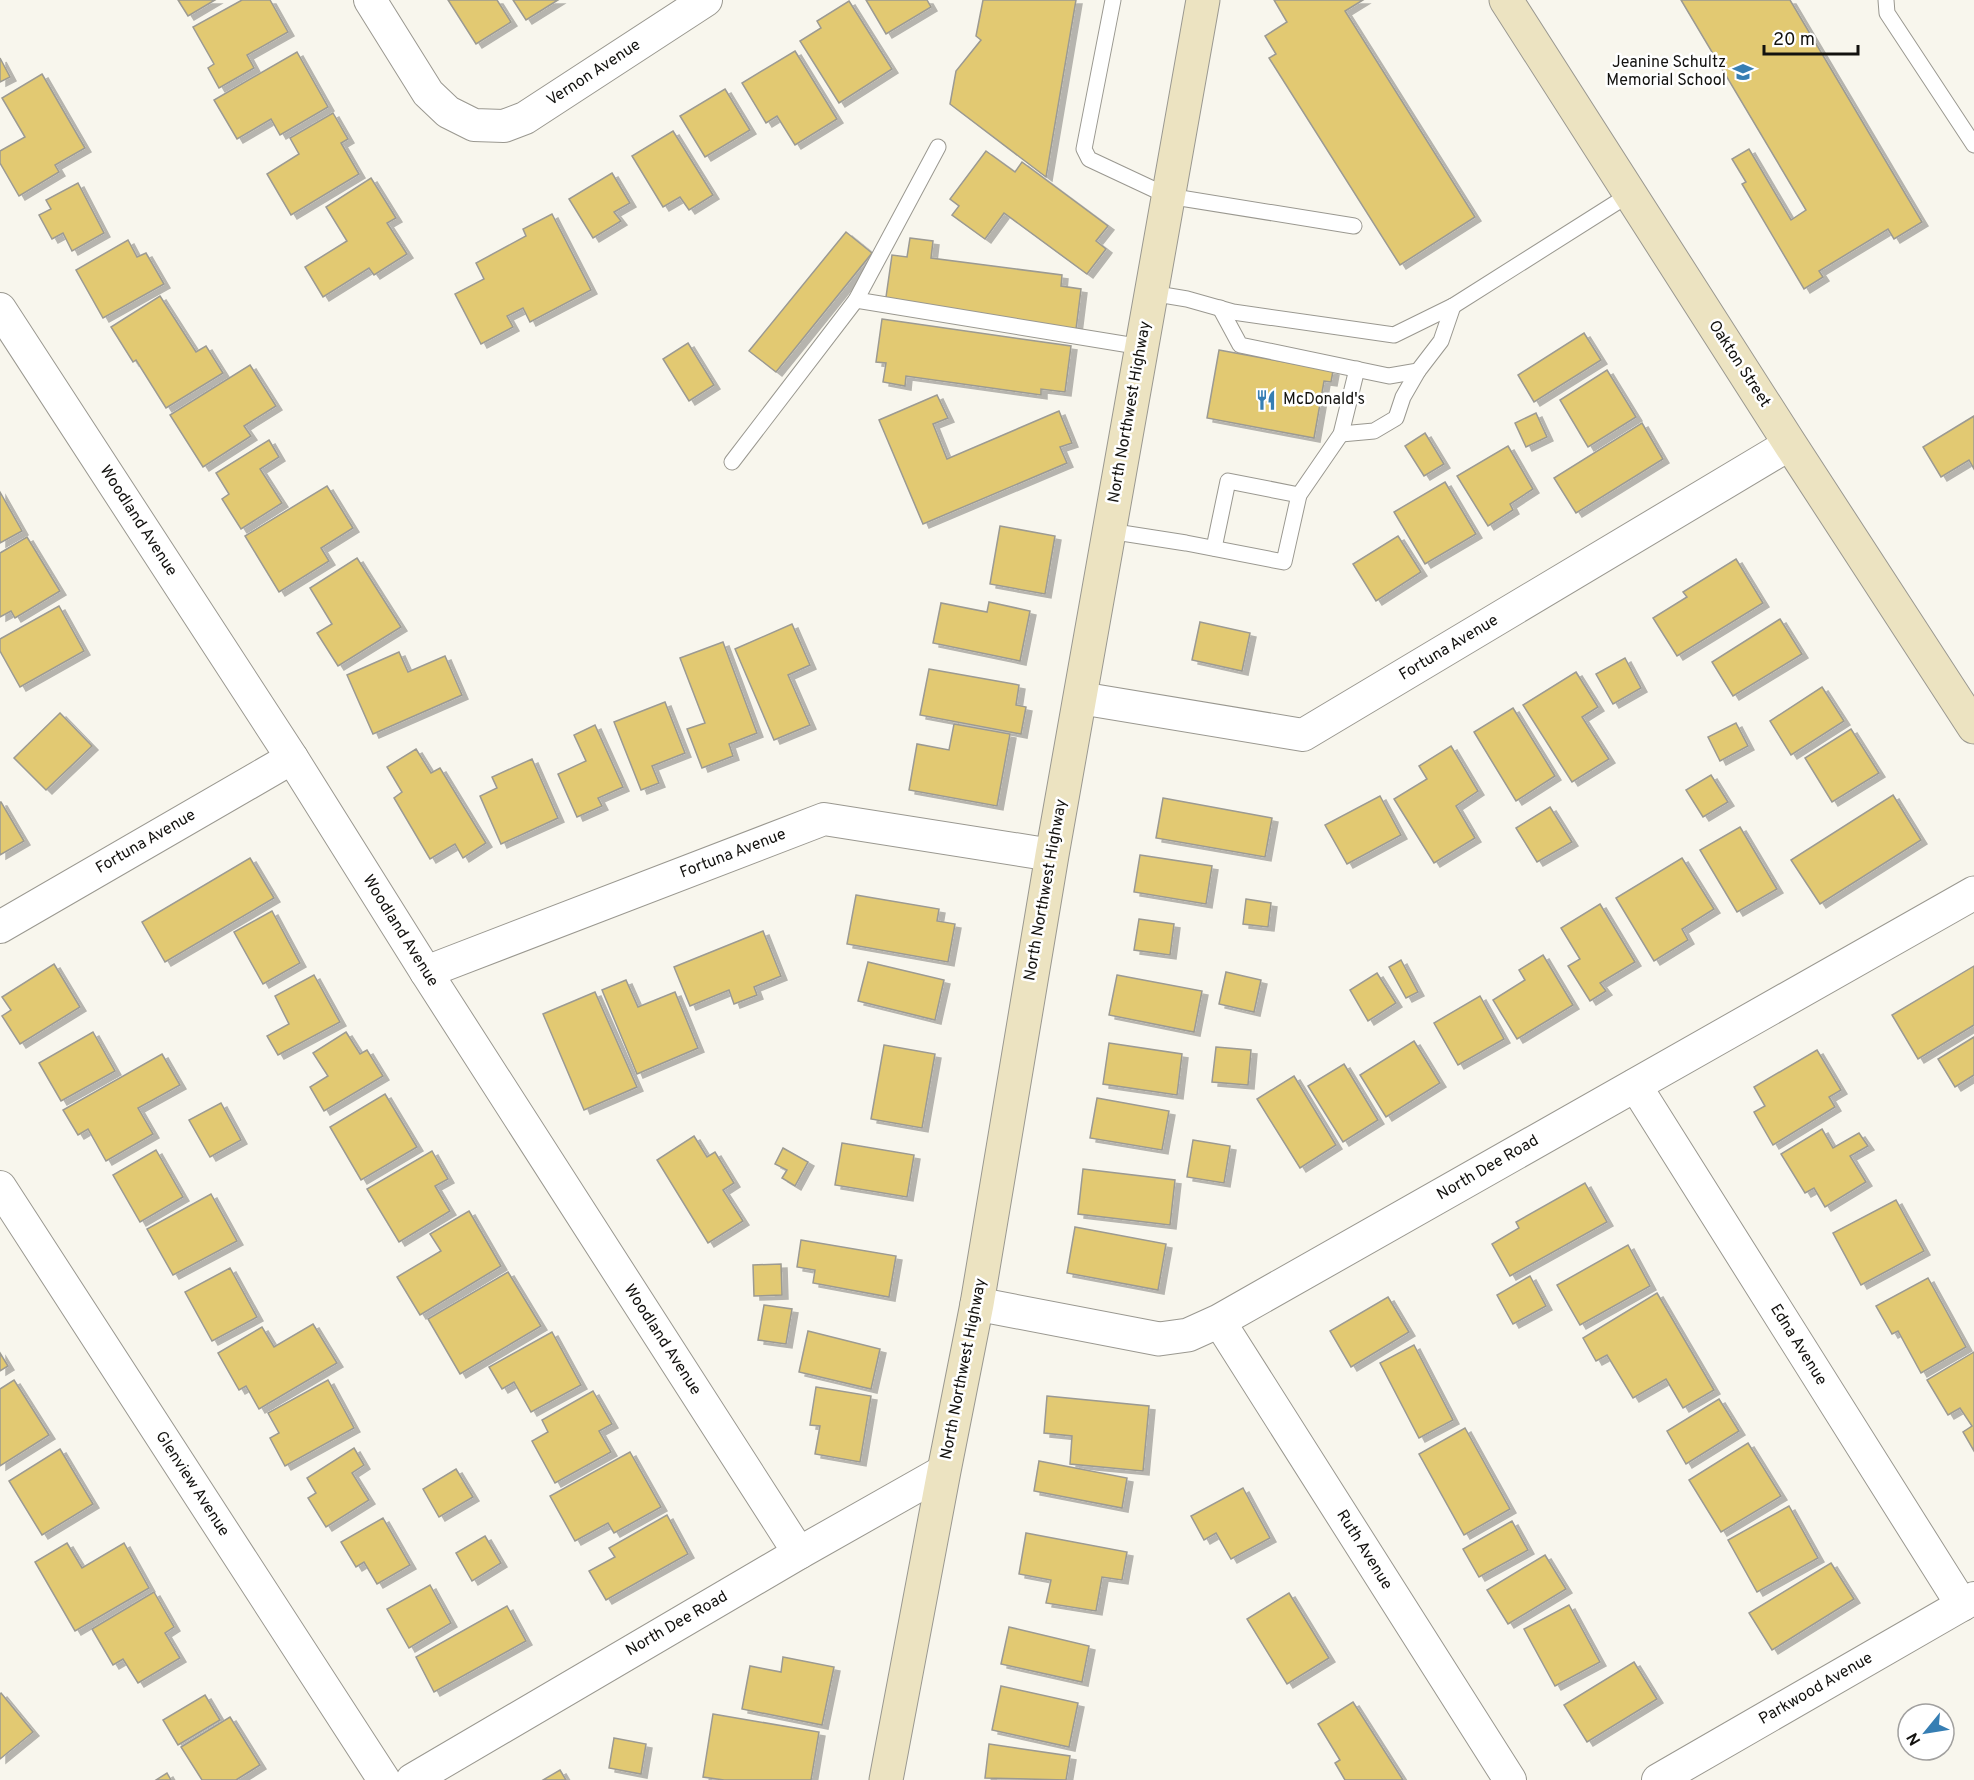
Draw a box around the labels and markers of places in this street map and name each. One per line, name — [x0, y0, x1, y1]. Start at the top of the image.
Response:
place label: Jeanine Schultz Memorial School — [1606, 53, 1726, 91]
school or university icon: Jeanine Schultz Memorial School — [1731, 60, 1755, 84]
restaurant icon: McDonald's — [1254, 388, 1278, 412]
place label: McDonald's — [1283, 390, 1365, 410]

